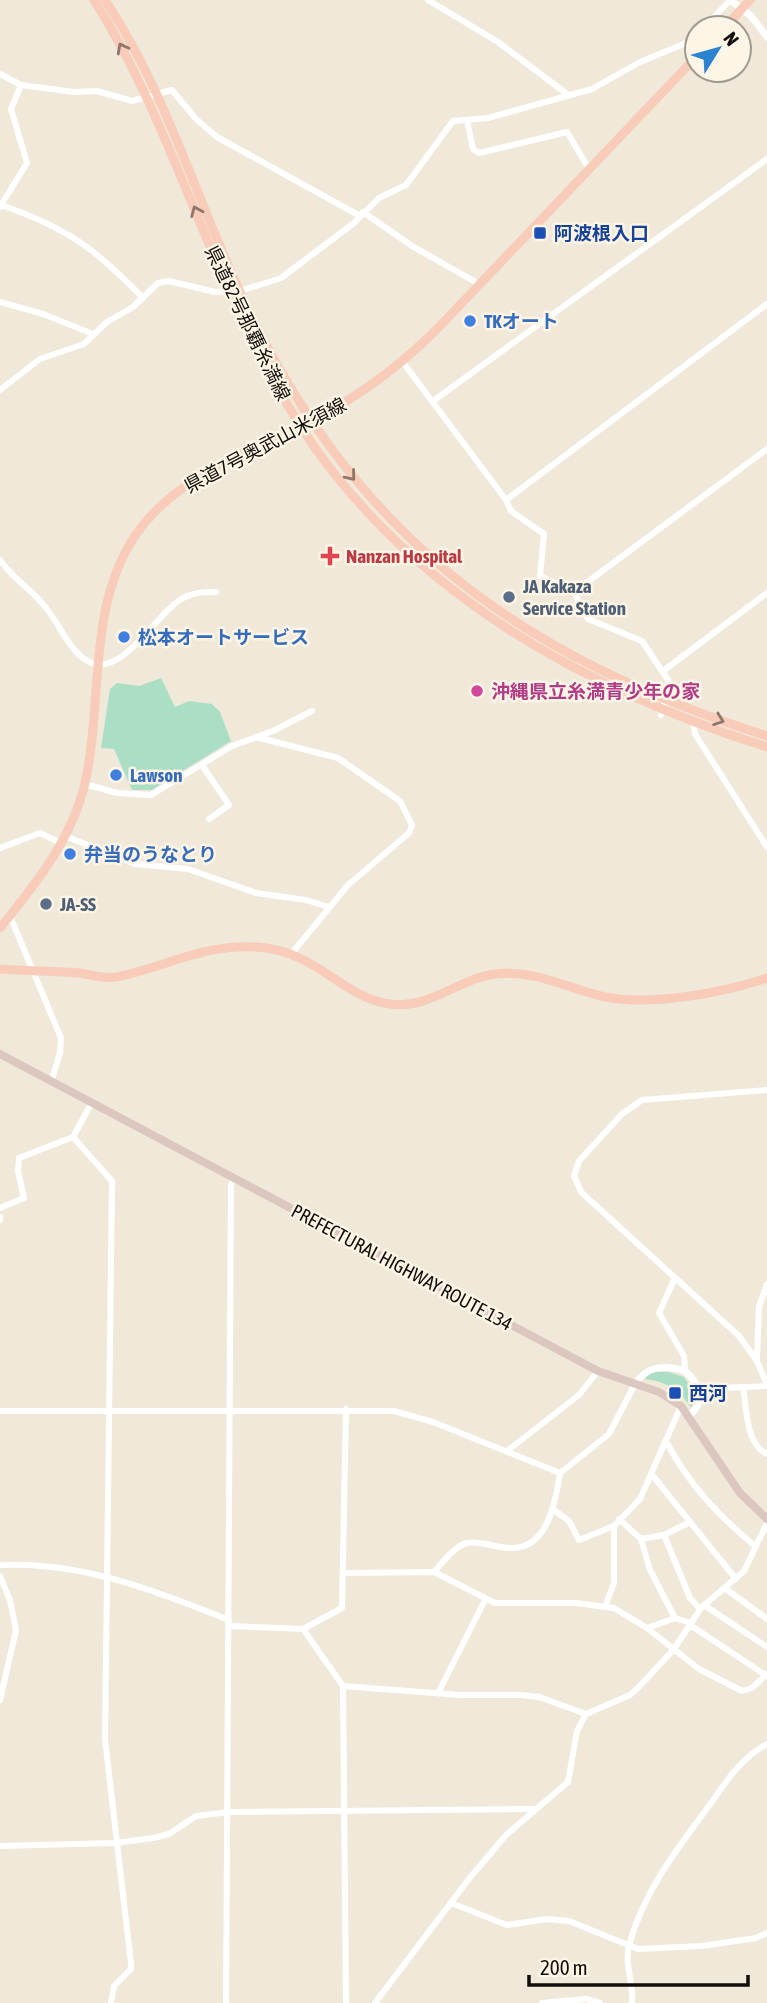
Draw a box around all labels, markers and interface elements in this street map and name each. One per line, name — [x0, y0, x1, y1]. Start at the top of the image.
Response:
north arrow — [683, 14, 753, 84]
text: N — [719, 28, 744, 50]
one-way arrow — [117, 42, 130, 55]
one-way arrow — [190, 206, 204, 218]
place label: 阿波根入口 — [554, 222, 649, 244]
marker: 阿波根入口 — [532, 225, 548, 241]
street label: 県道82号那覇糸満線 — [201, 242, 295, 404]
place label: TKオート — [484, 310, 559, 332]
marker: TKオート — [462, 313, 478, 329]
street label: 県道7号奥武山米須線 — [180, 393, 350, 497]
one-way arrow — [343, 468, 356, 480]
place label: Nanzan Hospital — [346, 545, 463, 567]
marker: Nanzan Hospital — [320, 546, 340, 566]
place label: JA Kakaza Service Station — [522, 575, 626, 619]
marker: JA Kakaza Service Station — [501, 589, 517, 605]
place label: 松本オートサービス — [138, 626, 309, 648]
marker: 松本オートサービス — [116, 629, 132, 645]
place label: 沖縄県立糸満青少年の家 — [491, 680, 700, 702]
marker: 沖縄県立糸満青少年の家 — [469, 683, 485, 699]
one-way arrow — [713, 712, 725, 726]
place label: Lawson — [130, 764, 182, 786]
marker: Lawson — [108, 767, 124, 783]
place label: 弁当のうなとり — [84, 843, 217, 865]
marker: 弁当のうなとり — [62, 846, 78, 862]
place label: JA-SS — [59, 893, 96, 915]
marker: JA-SS — [38, 896, 54, 912]
street label: PREFECTURAL HIGHWAY ROUTE 134 — [288, 1199, 516, 1335]
place label: 西河 — [689, 1382, 727, 1404]
marker: 西河 — [667, 1385, 683, 1401]
scale bar — [529, 1944, 748, 1988]
text: 200 m — [540, 1955, 588, 1979]

